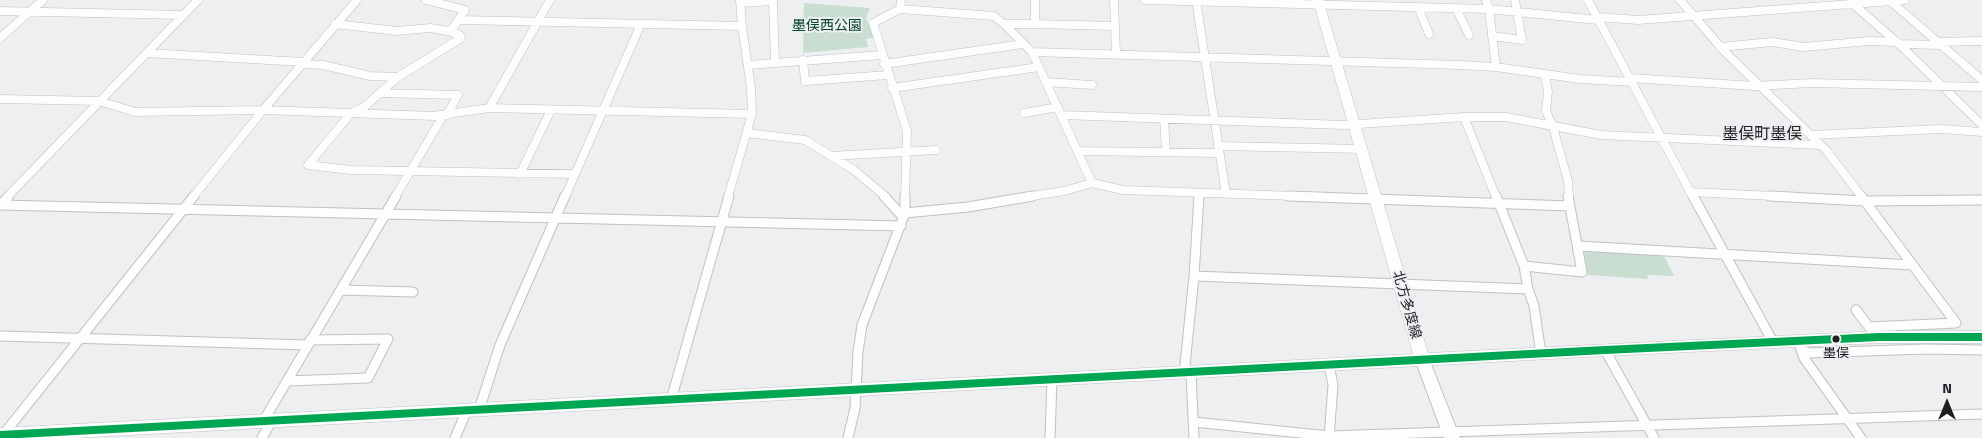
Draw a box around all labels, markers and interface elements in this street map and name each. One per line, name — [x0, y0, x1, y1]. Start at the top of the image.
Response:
park label: 墨俣西公園 — [792, 19, 862, 35]
district label: 墨俣町墨俣 — [1722, 125, 1802, 145]
street label: 北方多度線 — [1388, 269, 1424, 341]
marker: 墨俣 — [1831, 334, 1841, 344]
place label: 墨俣 — [1823, 346, 1849, 362]
text: N — [1942, 377, 1952, 398]
north arrow — [1922, 378, 1972, 428]

